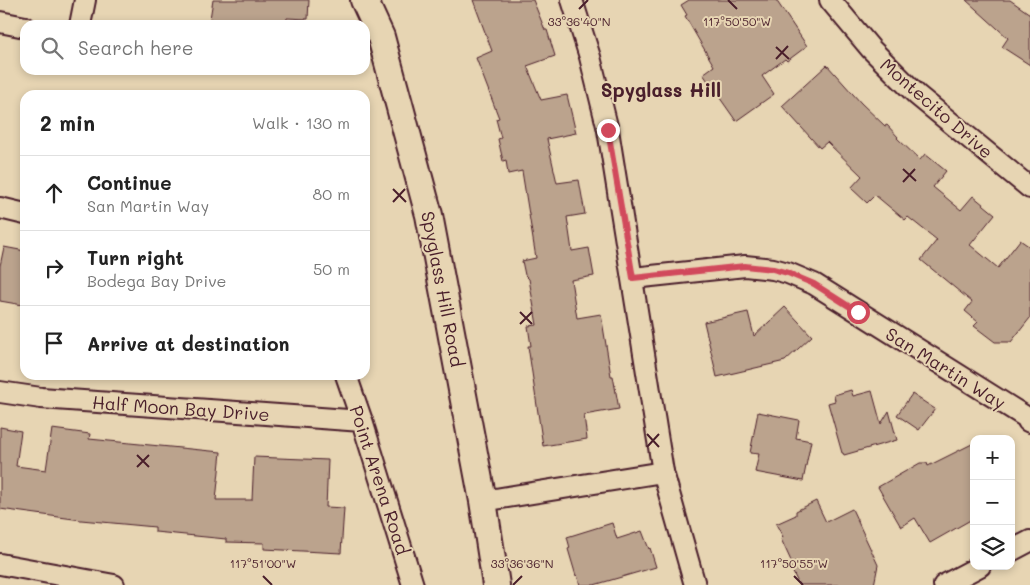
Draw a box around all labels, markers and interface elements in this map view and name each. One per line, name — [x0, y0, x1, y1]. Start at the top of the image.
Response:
text: 33°36'40"N — [547, 13, 611, 29]
text: 117°50'50"W — [703, 13, 771, 29]
search box — [20, 20, 370, 75]
icon: search — [38, 34, 66, 62]
text: Search here — [78, 35, 194, 60]
street label: Montecito Drive — [876, 52, 998, 164]
district label: Spyglass Hill — [601, 77, 721, 102]
text: 2 min — [40, 109, 95, 136]
text: Walk · 130 m — [252, 112, 350, 133]
route end — [597, 119, 620, 142]
text: Continue — [87, 170, 172, 195]
icon: ahead — [40, 179, 68, 207]
text: 80 m — [313, 183, 350, 204]
text: San Martin Way — [87, 195, 209, 216]
street label: Spyglass Hill Road — [416, 209, 470, 369]
text: Turn right — [87, 245, 184, 270]
icon: right — [40, 254, 68, 282]
text: 50 m — [313, 258, 350, 279]
text: Bodega Bay Drive — [87, 270, 227, 291]
route start — [847, 301, 870, 324]
street label: San Martin Way — [881, 321, 1011, 415]
icon: arrive — [40, 329, 68, 357]
text: Arrive at destination — [87, 331, 290, 356]
street label: Half Moon Bay Drive — [91, 390, 271, 426]
street label: Point Arena Road — [345, 402, 415, 558]
map controls — [970, 435, 1015, 570]
button: + — [970, 435, 1015, 480]
button: − — [970, 480, 1015, 525]
button: layers — [970, 525, 1015, 570]
text: 117°51'00"W — [230, 555, 296, 571]
text: 33°36'36"N — [491, 555, 554, 571]
text: 117°50'55"W — [760, 555, 828, 571]

